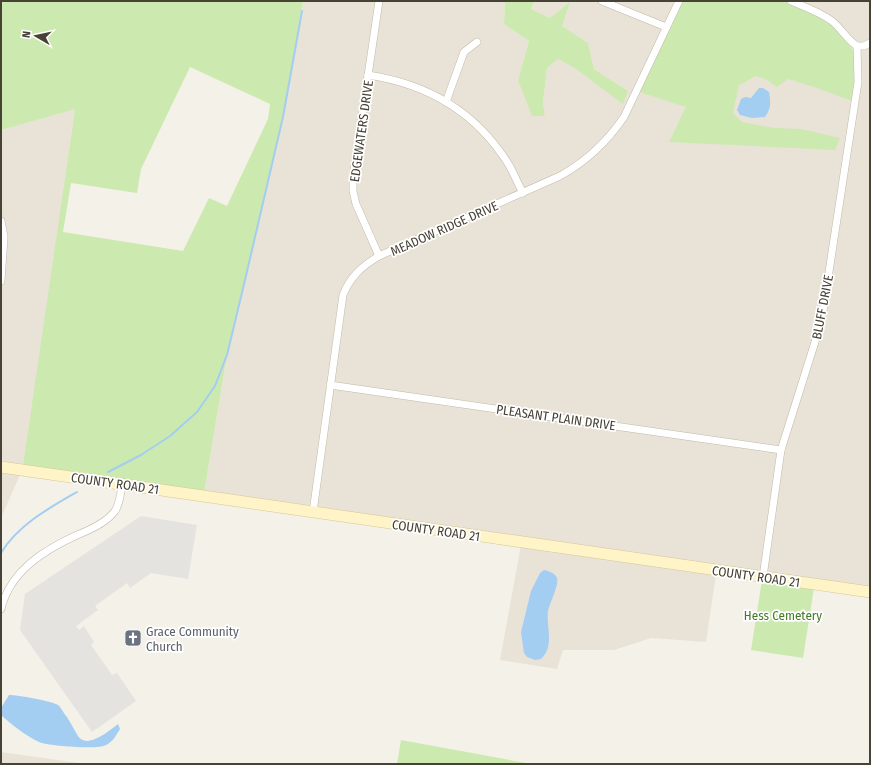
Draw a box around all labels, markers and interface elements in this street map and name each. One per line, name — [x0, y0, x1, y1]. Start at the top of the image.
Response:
north arrow — [16, 16, 56, 56]
text: N — [20, 30, 34, 39]
street label: EDGEWATERS DRIVE — [347, 79, 376, 183]
street label: MEADOW RIDGE DRIVE — [388, 198, 500, 259]
street label: BLUFF DRIVE — [809, 274, 836, 341]
street label: PLEASANT PLAIN DRIVE — [495, 402, 616, 433]
street label: COUNTY ROAD 21 — [70, 470, 160, 497]
street label: COUNTY ROAD 21 — [391, 517, 481, 544]
street label: COUNTY ROAD 21 — [711, 563, 801, 590]
park label: Hess Cemetery — [744, 608, 822, 623]
place label: Grace Community Church — [146, 624, 239, 654]
church icon: Grace Community Church — [123, 628, 143, 648]

